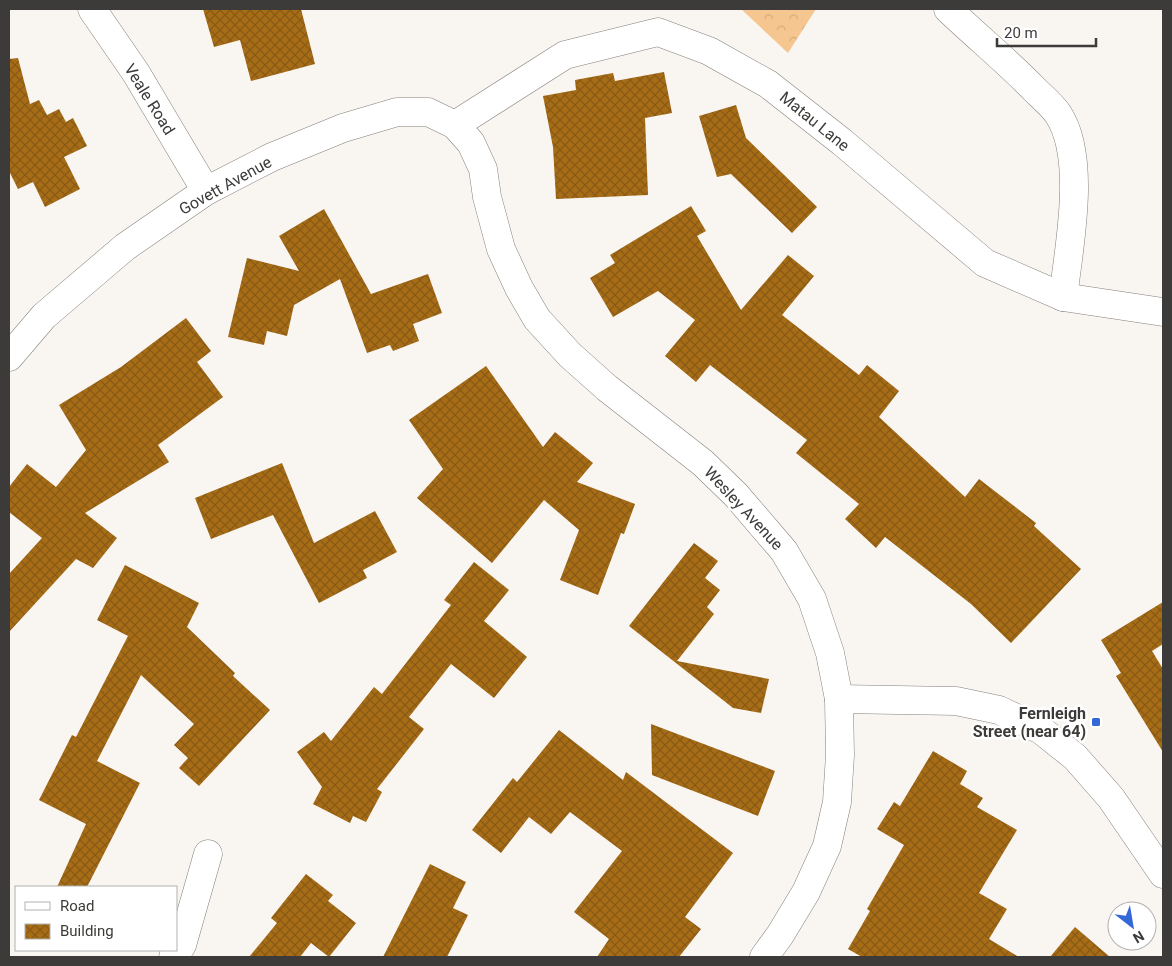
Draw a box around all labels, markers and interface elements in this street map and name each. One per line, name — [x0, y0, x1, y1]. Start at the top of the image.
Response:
scale bar — [997, 15, 1096, 47]
text: 20 m — [1004, 24, 1038, 42]
street label: Veale Road — [120, 60, 179, 138]
street label: Matau Lane — [776, 88, 853, 155]
street label: Govett Avenue — [176, 152, 275, 219]
street label: Wesley Avenue — [700, 463, 787, 554]
place label: Fernleigh Street (near 64) — [973, 704, 1086, 741]
marker: Fernleigh Street (near 64) — [1090, 716, 1102, 728]
legend — [15, 886, 178, 951]
text: Road — [60, 897, 94, 915]
north arrow — [1107, 901, 1157, 951]
text: Building — [60, 922, 114, 940]
text: N — [1130, 928, 1147, 947]

